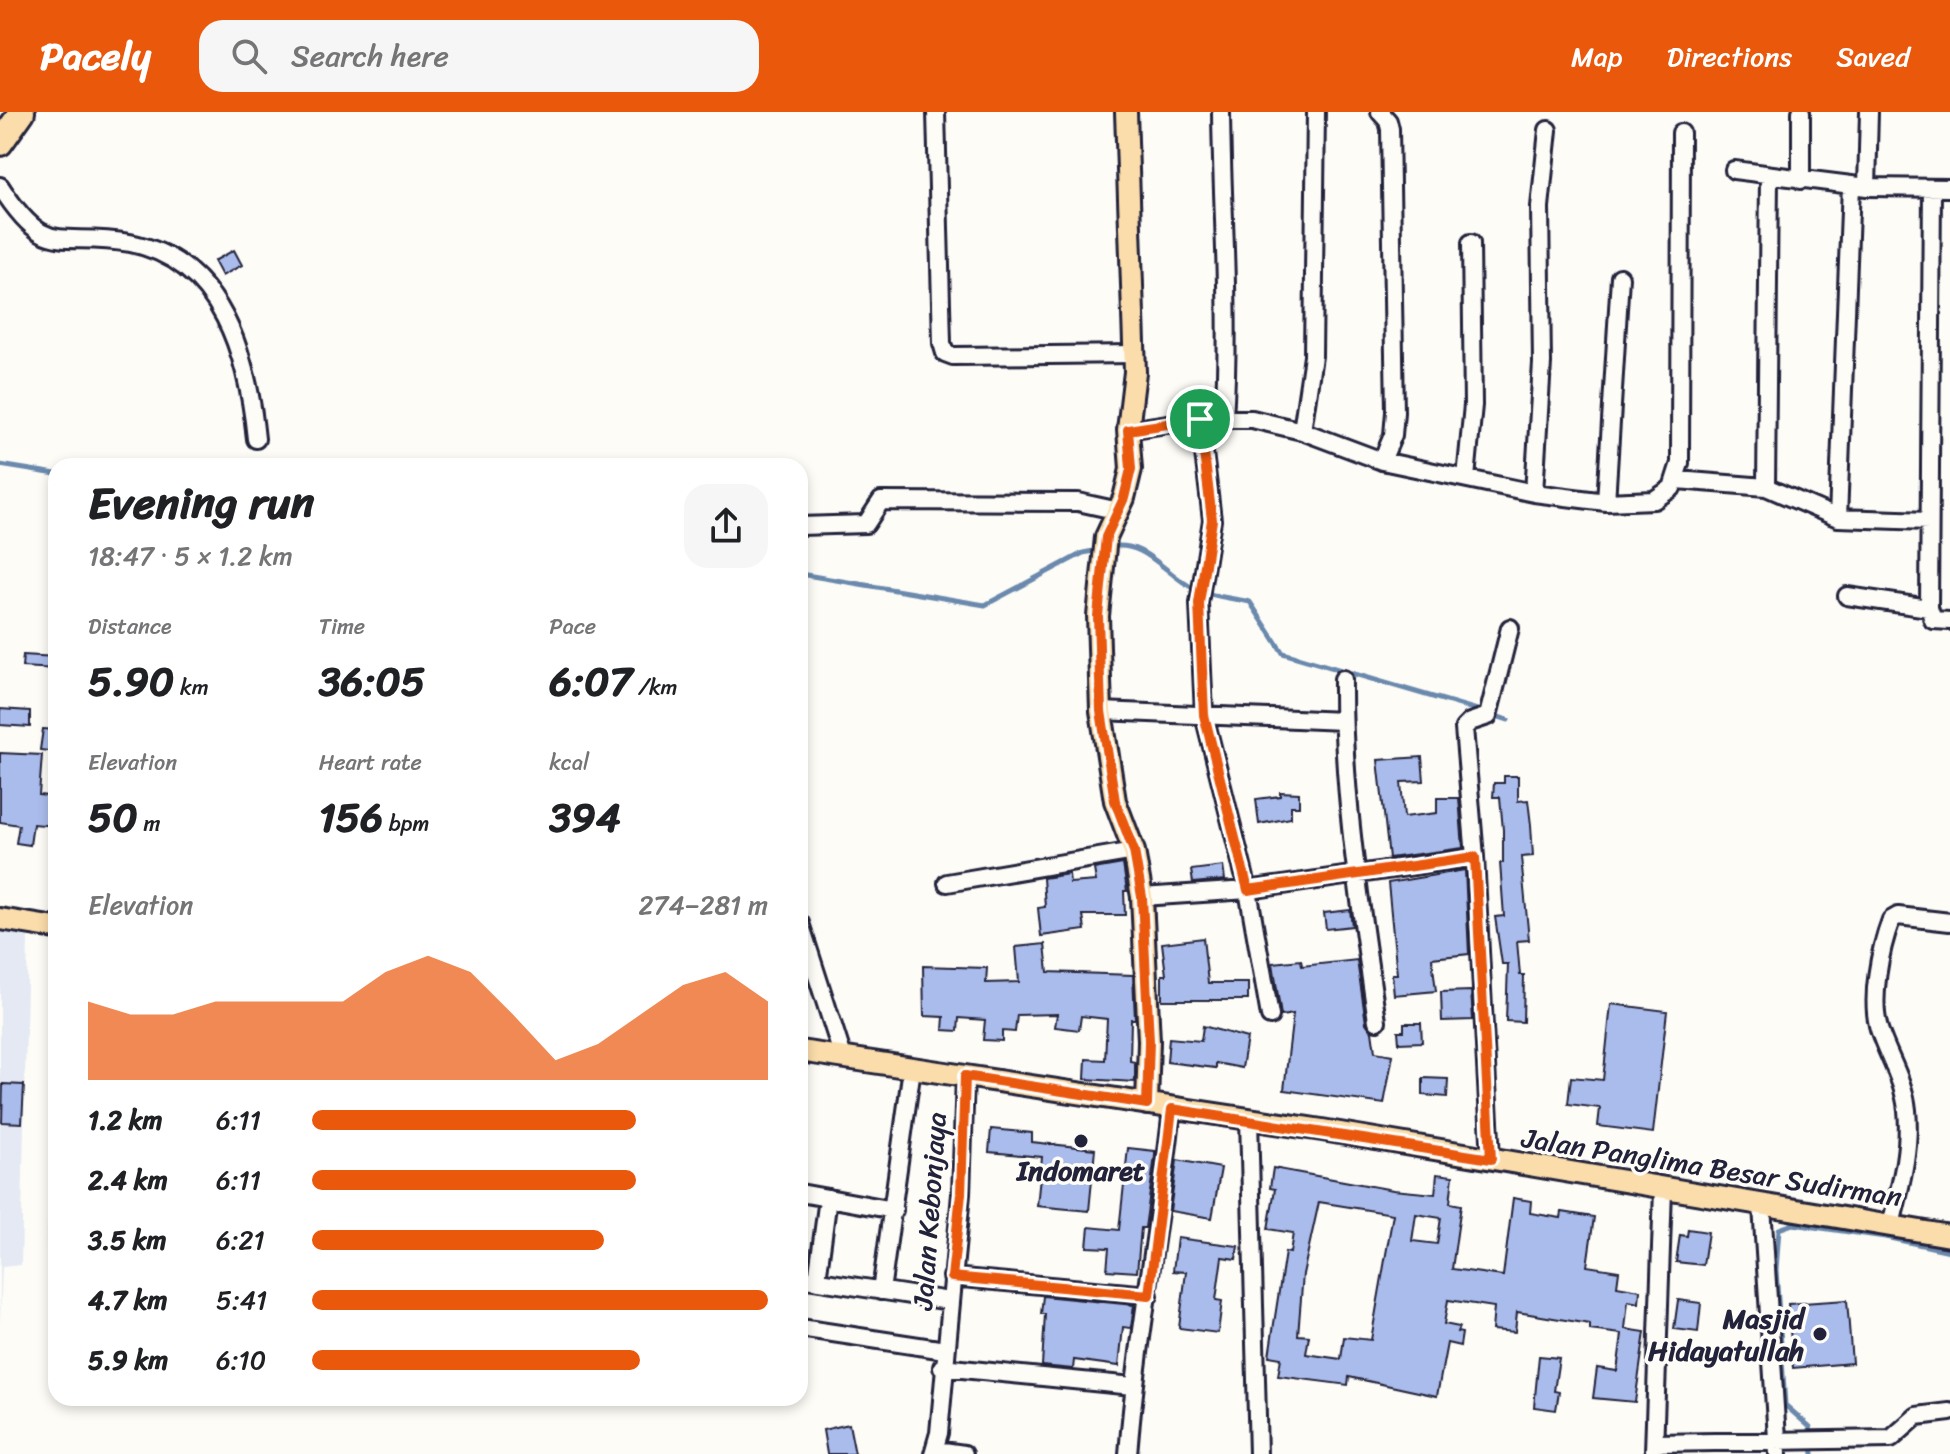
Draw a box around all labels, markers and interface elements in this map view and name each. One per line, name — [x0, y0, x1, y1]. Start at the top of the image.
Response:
search box — [199, 20, 759, 92]
text: Pacely — [40, 23, 151, 90]
text: Search here — [291, 29, 449, 83]
text: Map — [1571, 32, 1623, 81]
text: Directions — [1667, 32, 1792, 81]
text: Saved — [1836, 32, 1910, 81]
icon: search — [227, 34, 271, 78]
pin — [1166, 385, 1234, 453]
icon: arrive — [1178, 397, 1222, 441]
text: Evening run — [88, 464, 314, 542]
button: share — [684, 484, 768, 568]
text: 18:47 · 5 × 1.2 km — [88, 533, 293, 579]
text: Distance — [88, 607, 172, 646]
text: Time — [319, 607, 365, 646]
text: Pace — [549, 607, 596, 646]
text: 5.90 — [88, 646, 174, 717]
text: 36:05 — [319, 646, 425, 717]
text: 6:07 — [549, 646, 632, 717]
text: km — [174, 668, 209, 707]
text: /km — [632, 668, 677, 707]
text: Elevation — [88, 743, 177, 782]
text: Heart rate — [319, 743, 422, 782]
text: kcal — [549, 743, 589, 782]
text: 50 — [88, 782, 138, 853]
text: 156 — [319, 782, 383, 853]
text: 394 — [549, 782, 621, 853]
text: m — [138, 804, 160, 843]
text: bpm — [383, 804, 429, 843]
text: Elevation — [88, 882, 193, 928]
text: 274–281 m — [639, 882, 768, 928]
text: 1.2 km — [88, 1097, 163, 1143]
text: 6:11 — [216, 1097, 261, 1143]
street label: Jalan Kebonjaya — [898, 1111, 961, 1312]
street label: Jalan Panglima Besar Sudirman — [1517, 1113, 1905, 1222]
marker: Indomaret — [1072, 1132, 1090, 1150]
place label: Indomaret — [1015, 1146, 1146, 1195]
text: 2.4 km — [88, 1157, 168, 1203]
text: 6:11 — [216, 1157, 261, 1203]
text: 3.5 km — [88, 1217, 167, 1263]
text: 6:21 — [216, 1217, 265, 1263]
text: 4.7 km — [88, 1277, 167, 1323]
text: 5:41 — [216, 1277, 267, 1323]
place label: Masjid Hidayatullah — [1648, 1294, 1806, 1375]
marker: Masjid Hidayatullah — [1811, 1325, 1829, 1343]
text: 5.9 km — [88, 1337, 168, 1383]
text: 6:10 — [216, 1337, 266, 1383]

